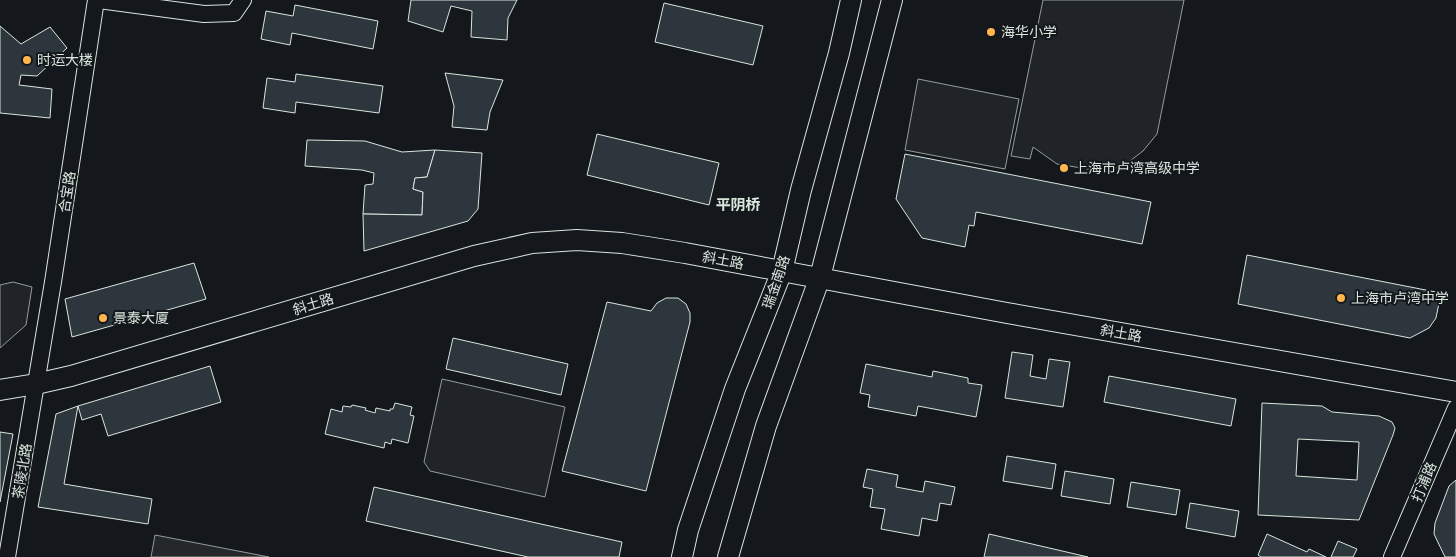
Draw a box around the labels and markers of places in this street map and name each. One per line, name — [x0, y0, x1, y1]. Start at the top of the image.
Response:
place label: 海华小学 — [1001, 23, 1057, 40]
marker: 海华小学 — [985, 26, 997, 38]
place label: 时运大楼 — [37, 51, 93, 68]
marker: 时运大楼 — [21, 54, 33, 66]
place label: 上海市卢湾高级中学 — [1074, 159, 1200, 176]
marker: 上海市卢湾高级中学 — [1058, 162, 1070, 174]
place label: 上海市卢湾中学 — [1351, 289, 1449, 306]
marker: 上海市卢湾中学 — [1335, 292, 1347, 304]
place label: 景泰大厦 — [113, 309, 169, 326]
marker: 景泰大厦 — [97, 312, 109, 324]

